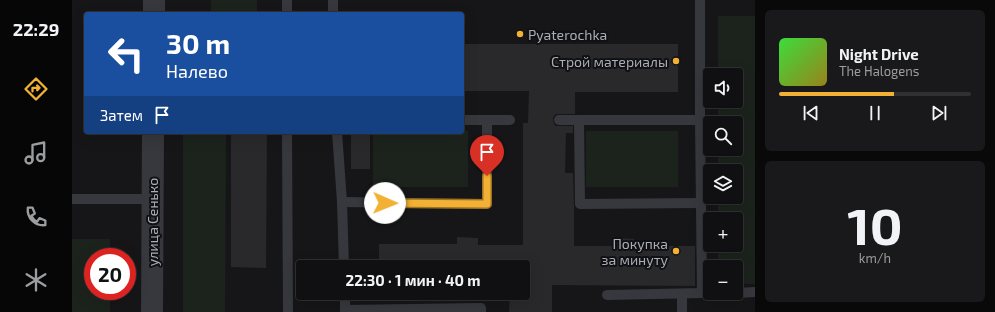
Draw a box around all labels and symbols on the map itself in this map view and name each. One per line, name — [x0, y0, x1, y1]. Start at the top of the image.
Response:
place label: Pyaterochka — [528, 26, 607, 43]
marker: Pyaterochka — [515, 29, 525, 39]
place label: Строй материалы — [551, 53, 668, 70]
marker: Строй материалы — [671, 56, 681, 66]
pin — [470, 135, 504, 176]
street label: улица Сенько — [144, 178, 161, 266]
position arrow — [364, 182, 406, 224]
place label: Покупка за минуту — [602, 235, 669, 268]
marker: Покупка за минуту — [671, 246, 681, 256]
speed limit sign: 20 — [84, 248, 136, 300]

